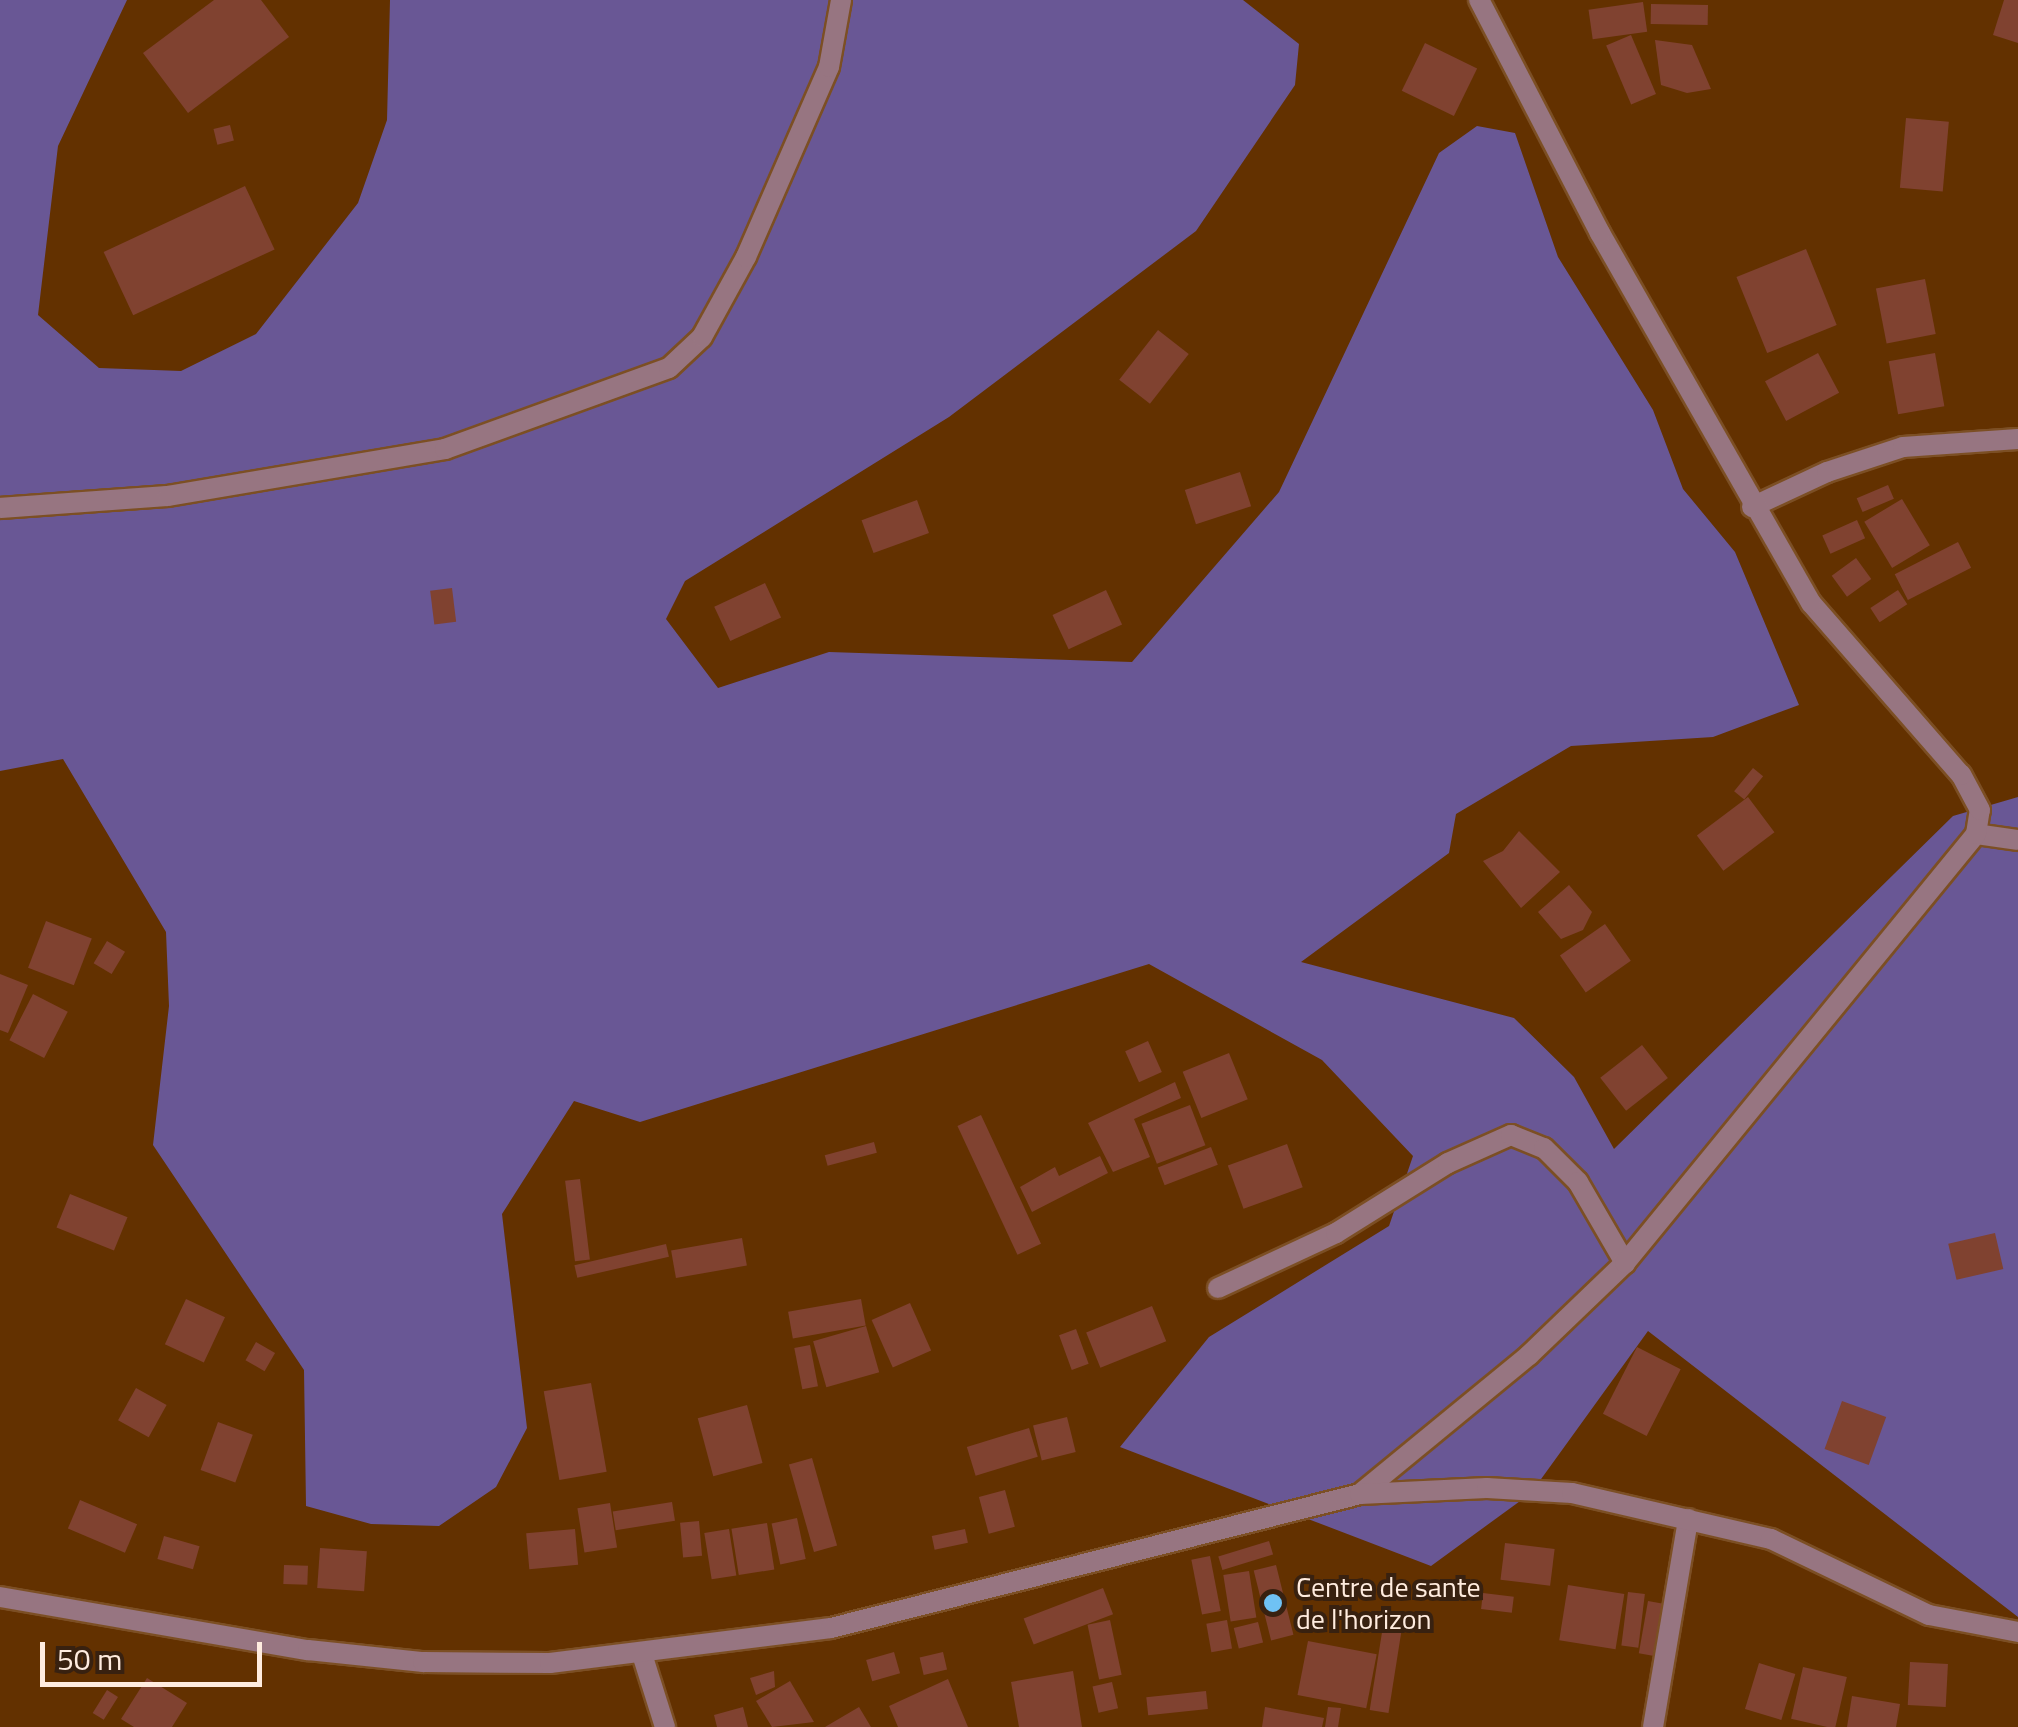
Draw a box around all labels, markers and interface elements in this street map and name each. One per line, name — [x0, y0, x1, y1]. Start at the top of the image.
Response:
place label: Centre de sante de l'horizon — [1296, 1570, 1481, 1636]
marker: Centre de sante de l'horizon — [1260, 1590, 1286, 1616]
scale bar — [45, 1622, 268, 1684]
text: 50 m — [57, 1636, 122, 1682]

